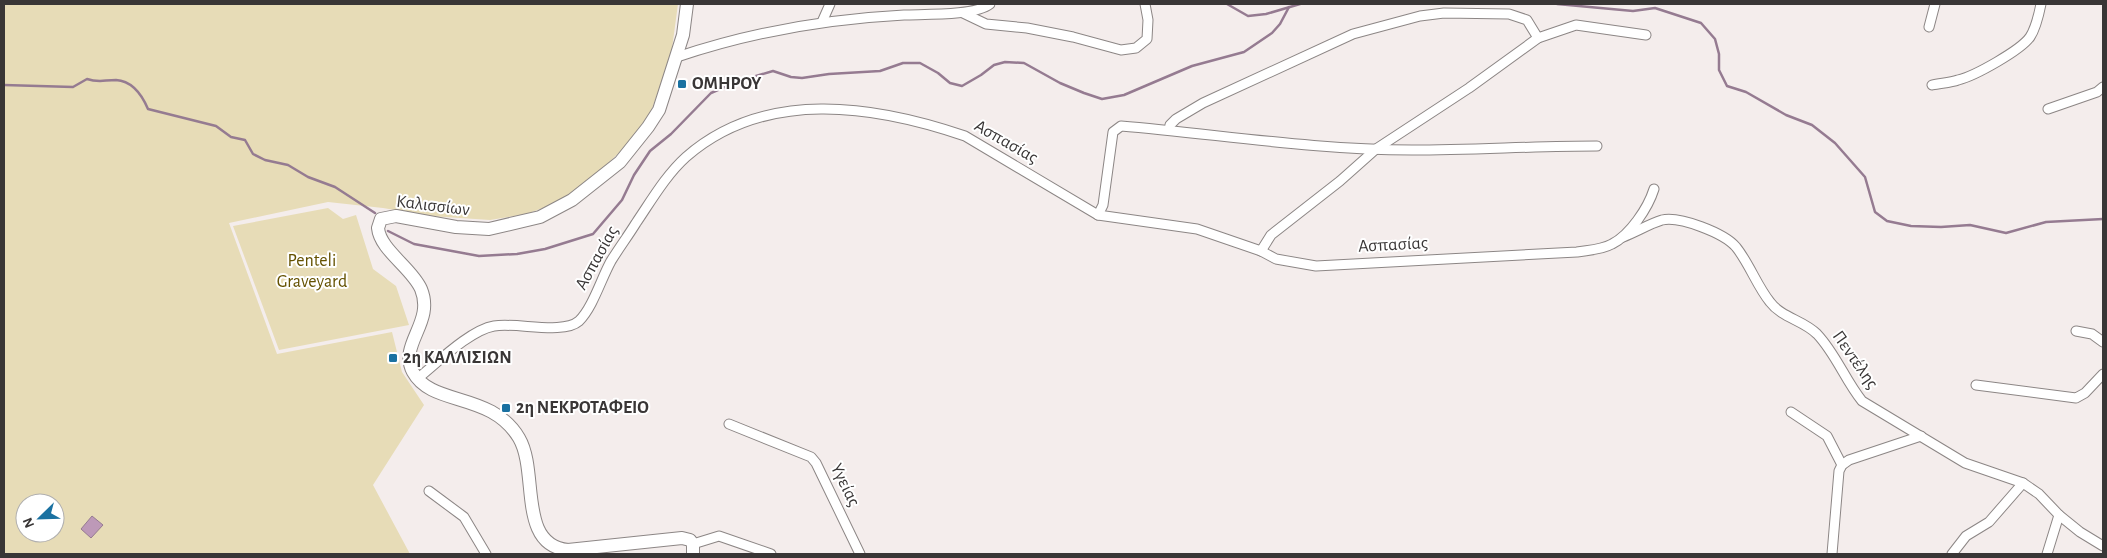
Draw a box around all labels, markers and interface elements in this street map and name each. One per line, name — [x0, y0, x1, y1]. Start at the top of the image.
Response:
place label: ΟΜΗΡΟΥ — [692, 75, 762, 93]
marker: ΟΜΗΡΟΥ — [676, 78, 688, 90]
street label: Ασπασίας — [971, 116, 1041, 167]
street label: Καλισσίων — [395, 192, 471, 219]
street label: Ασπασίας — [571, 223, 622, 293]
street label: Ασπασίας — [1358, 233, 1428, 256]
park label: Penteli Graveyard — [277, 252, 347, 291]
street label: Πεντέλης — [1829, 328, 1881, 392]
place label: 2η ΚΑΛΛΙΣΙΩΝ — [403, 349, 512, 367]
marker: 2η ΚΑΛΛΙΣΙΩΝ — [387, 352, 399, 364]
place label: 2η ΝΕΚΡΟΤΑΦΕΙΟ — [516, 399, 649, 417]
marker: 2η ΝΕΚΡΟΤΑΦΕΙΟ — [500, 402, 512, 414]
street label: Υγείας — [827, 460, 864, 509]
north arrow — [15, 493, 65, 543]
text: N — [21, 515, 37, 530]

